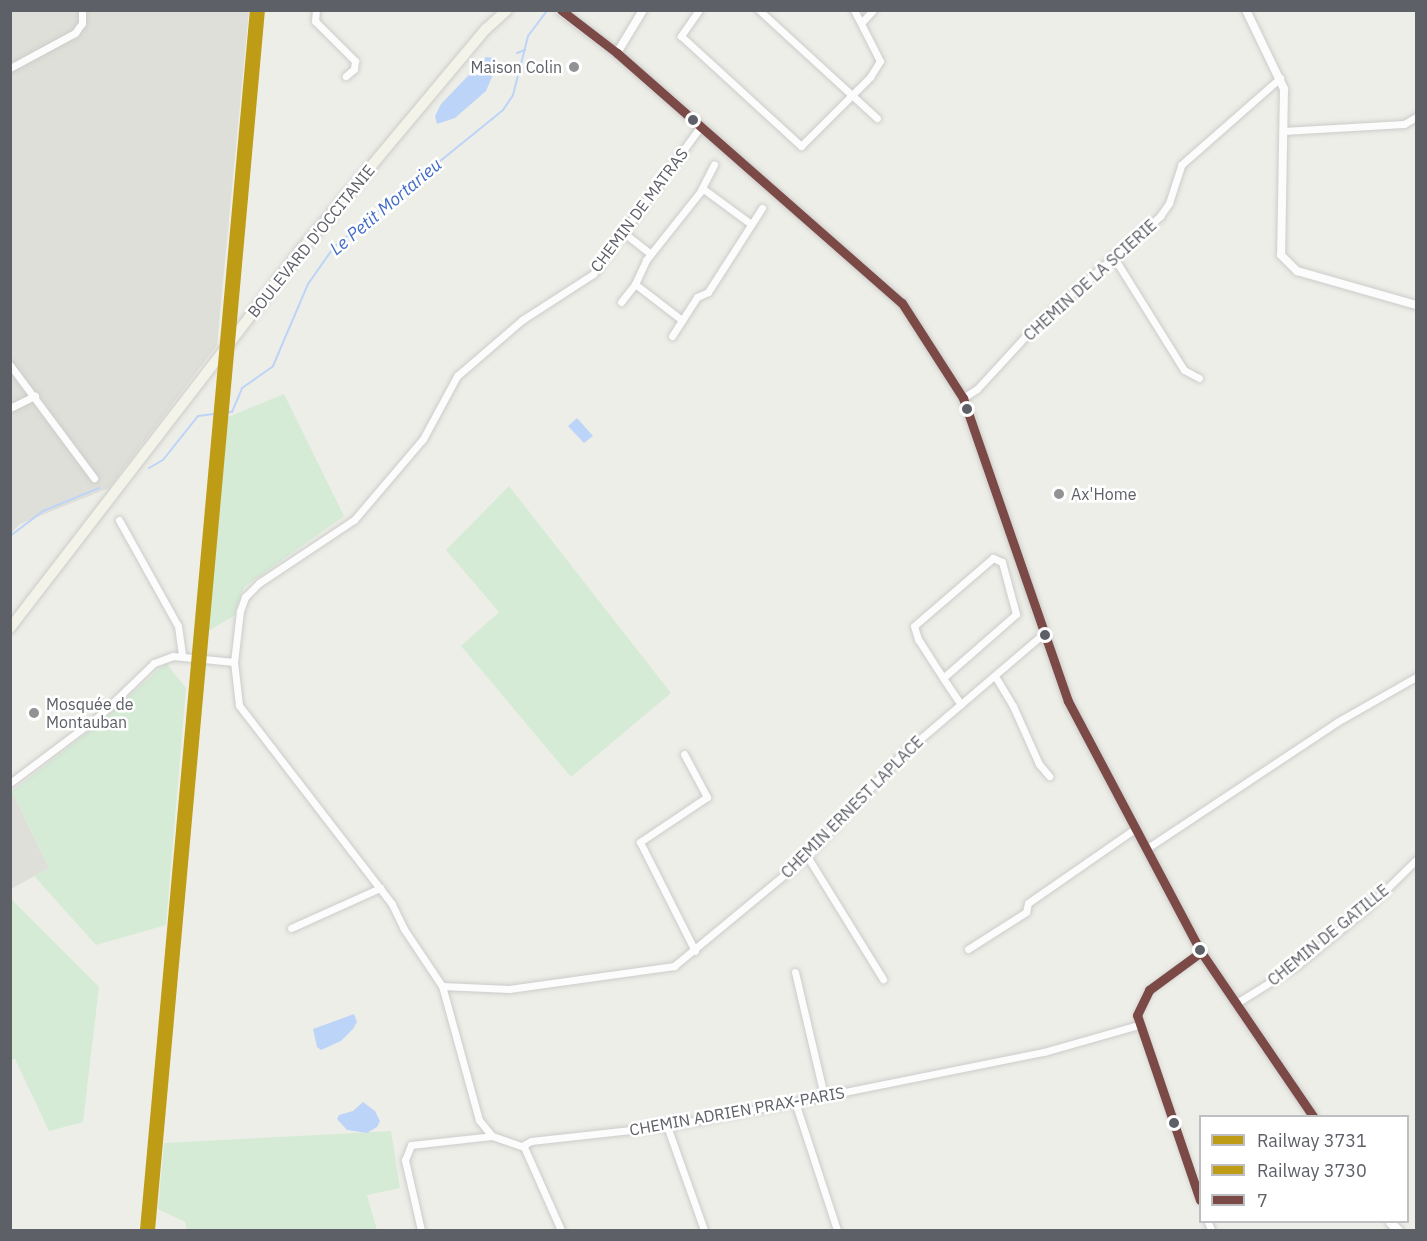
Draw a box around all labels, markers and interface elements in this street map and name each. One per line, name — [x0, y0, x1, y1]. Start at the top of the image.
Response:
place label: Maison Colin — [471, 57, 562, 77]
marker: Maison Colin — [567, 60, 581, 74]
unlabelled marker — [687, 114, 699, 126]
street label: CHEMIN DE MATRAS — [586, 144, 692, 276]
water label: Le Petit Mortarieu — [326, 154, 446, 260]
street label: BOULEVARD D'OCCITANIE — [243, 161, 379, 321]
street label: CHEMIN DE LA SCIERIE — [1020, 215, 1160, 345]
unlabelled marker — [961, 403, 973, 415]
place label: Ax'Home — [1071, 484, 1136, 504]
marker: Ax'Home — [1052, 487, 1066, 501]
unlabelled marker — [1039, 629, 1051, 641]
place label: Mosquée de Montauban — [46, 694, 134, 732]
marker: Mosquée de Montauban — [27, 706, 41, 720]
street label: CHEMIN ERNEST LAPLACE — [777, 732, 927, 882]
street label: CHEMIN DE GATILLE — [1264, 880, 1392, 990]
unlabelled marker — [1194, 944, 1206, 956]
street label: CHEMIN ADRIEN PRAX-PARIS — [628, 1083, 846, 1139]
legend — [1199, 1115, 1409, 1223]
unlabelled marker — [1168, 1117, 1180, 1129]
text: Railway 3731 — [1257, 1129, 1367, 1152]
text: Railway 3730 — [1257, 1159, 1367, 1182]
text: 7 — [1257, 1189, 1268, 1212]

